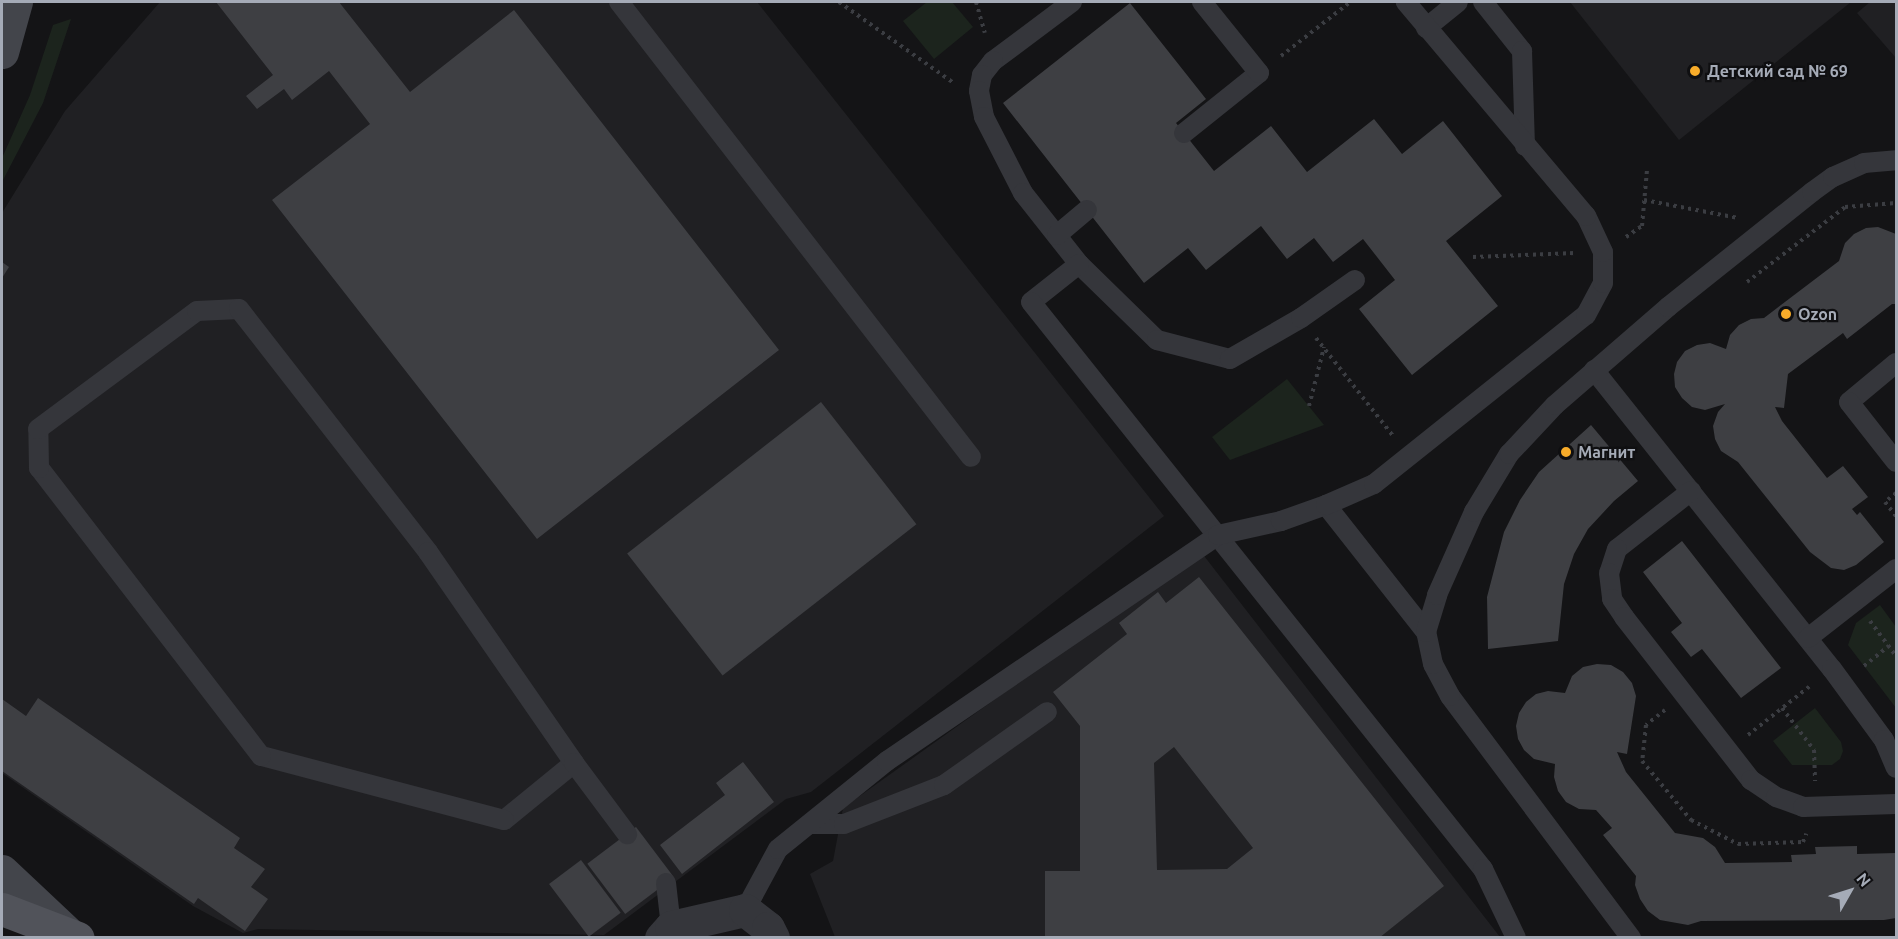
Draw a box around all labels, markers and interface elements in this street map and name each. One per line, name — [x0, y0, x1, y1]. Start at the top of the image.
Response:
place label: Детский сад № 69 — [1707, 61, 1848, 81]
marker: Детский сад № 69 — [1688, 64, 1702, 78]
place label: Ozon — [1798, 304, 1837, 324]
marker: Ozon — [1779, 307, 1793, 321]
place label: Магнит — [1578, 442, 1635, 462]
marker: Магнит — [1559, 445, 1573, 459]
north arrow — [1820, 861, 1880, 921]
text: N — [1853, 869, 1875, 890]

